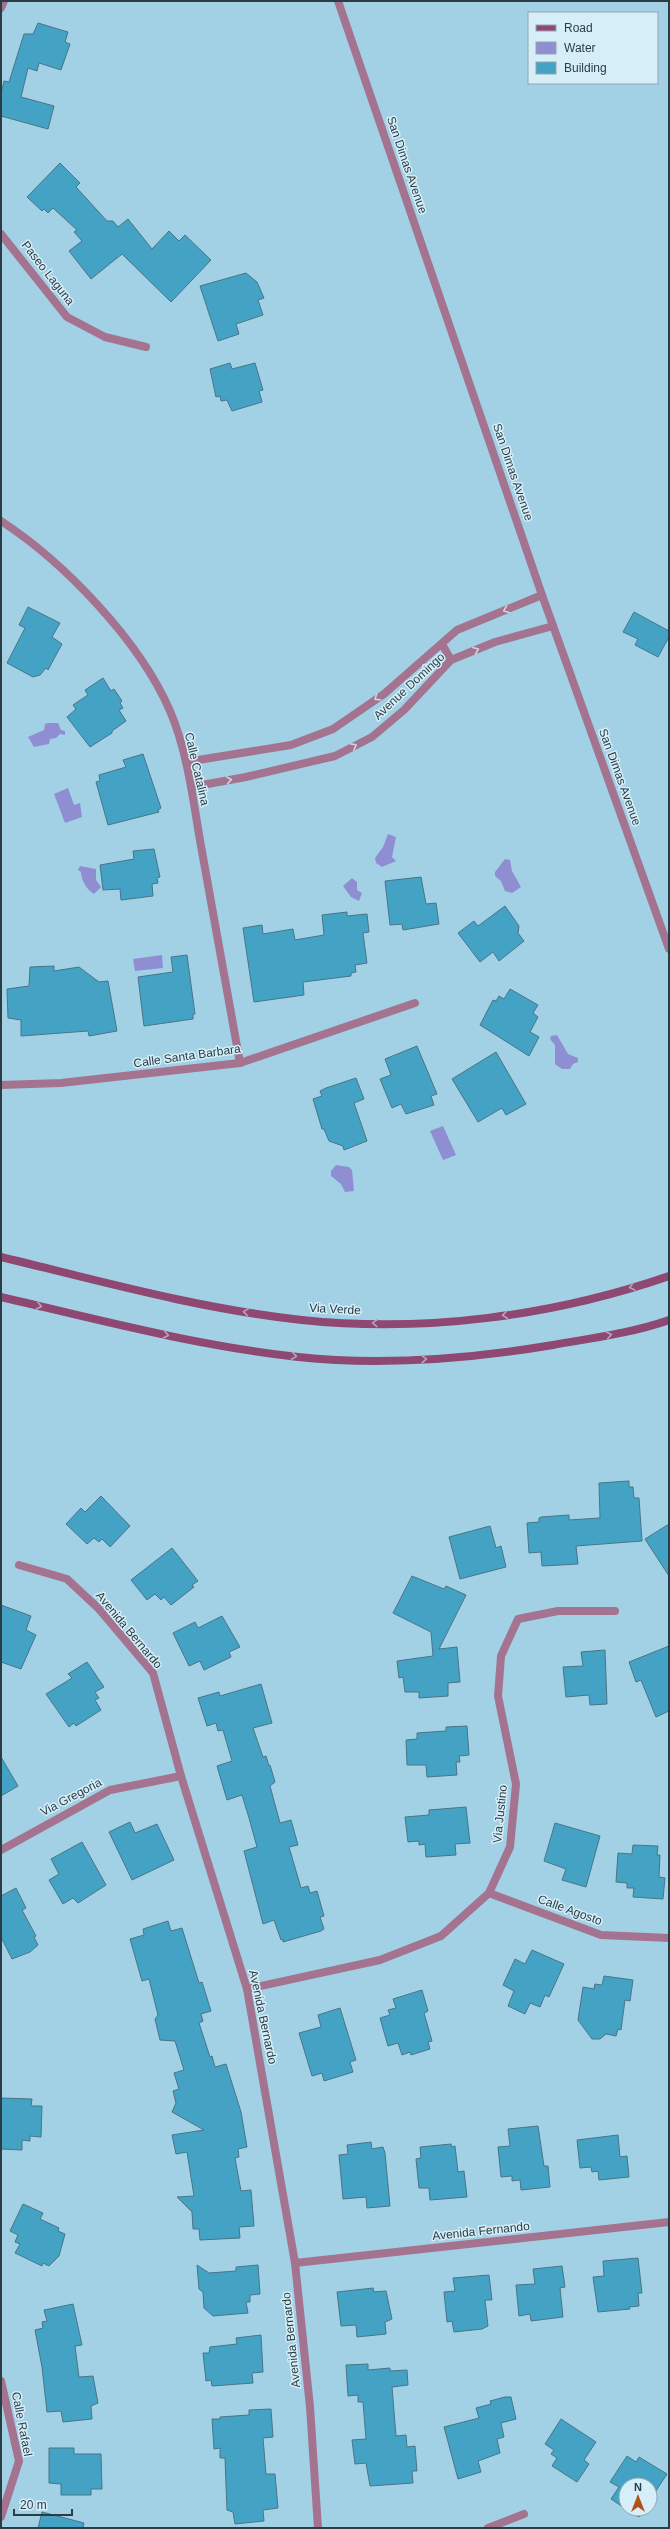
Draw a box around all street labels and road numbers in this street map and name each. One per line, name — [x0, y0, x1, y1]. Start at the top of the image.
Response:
street label: San Dimas Avenue — [384, 115, 430, 216]
street label: Paseo Laguna — [19, 238, 78, 308]
street label: San Dimas Avenue — [490, 422, 536, 523]
street label: Avenue Domingo — [371, 649, 448, 722]
street label: San Dimas Avenue — [596, 727, 644, 828]
street label: Calle Catalina — [182, 731, 212, 807]
street label: Calle Santa Barbara — [133, 1042, 242, 1070]
street label: Via Verde — [309, 1301, 362, 1317]
street label: Avenida Bernardo — [93, 1589, 165, 1671]
street label: Via Gregoria — [38, 1775, 104, 1819]
street label: Via Justino — [490, 1784, 510, 1844]
street label: Calle Agosto — [536, 1892, 604, 1928]
street label: Avenida Bernardo — [246, 1969, 280, 2066]
street label: Avenida Fernando — [432, 2219, 531, 2243]
street label: Avenida Bernardo — [279, 2291, 303, 2388]
street label: Calle Rafael — [9, 2391, 35, 2457]

